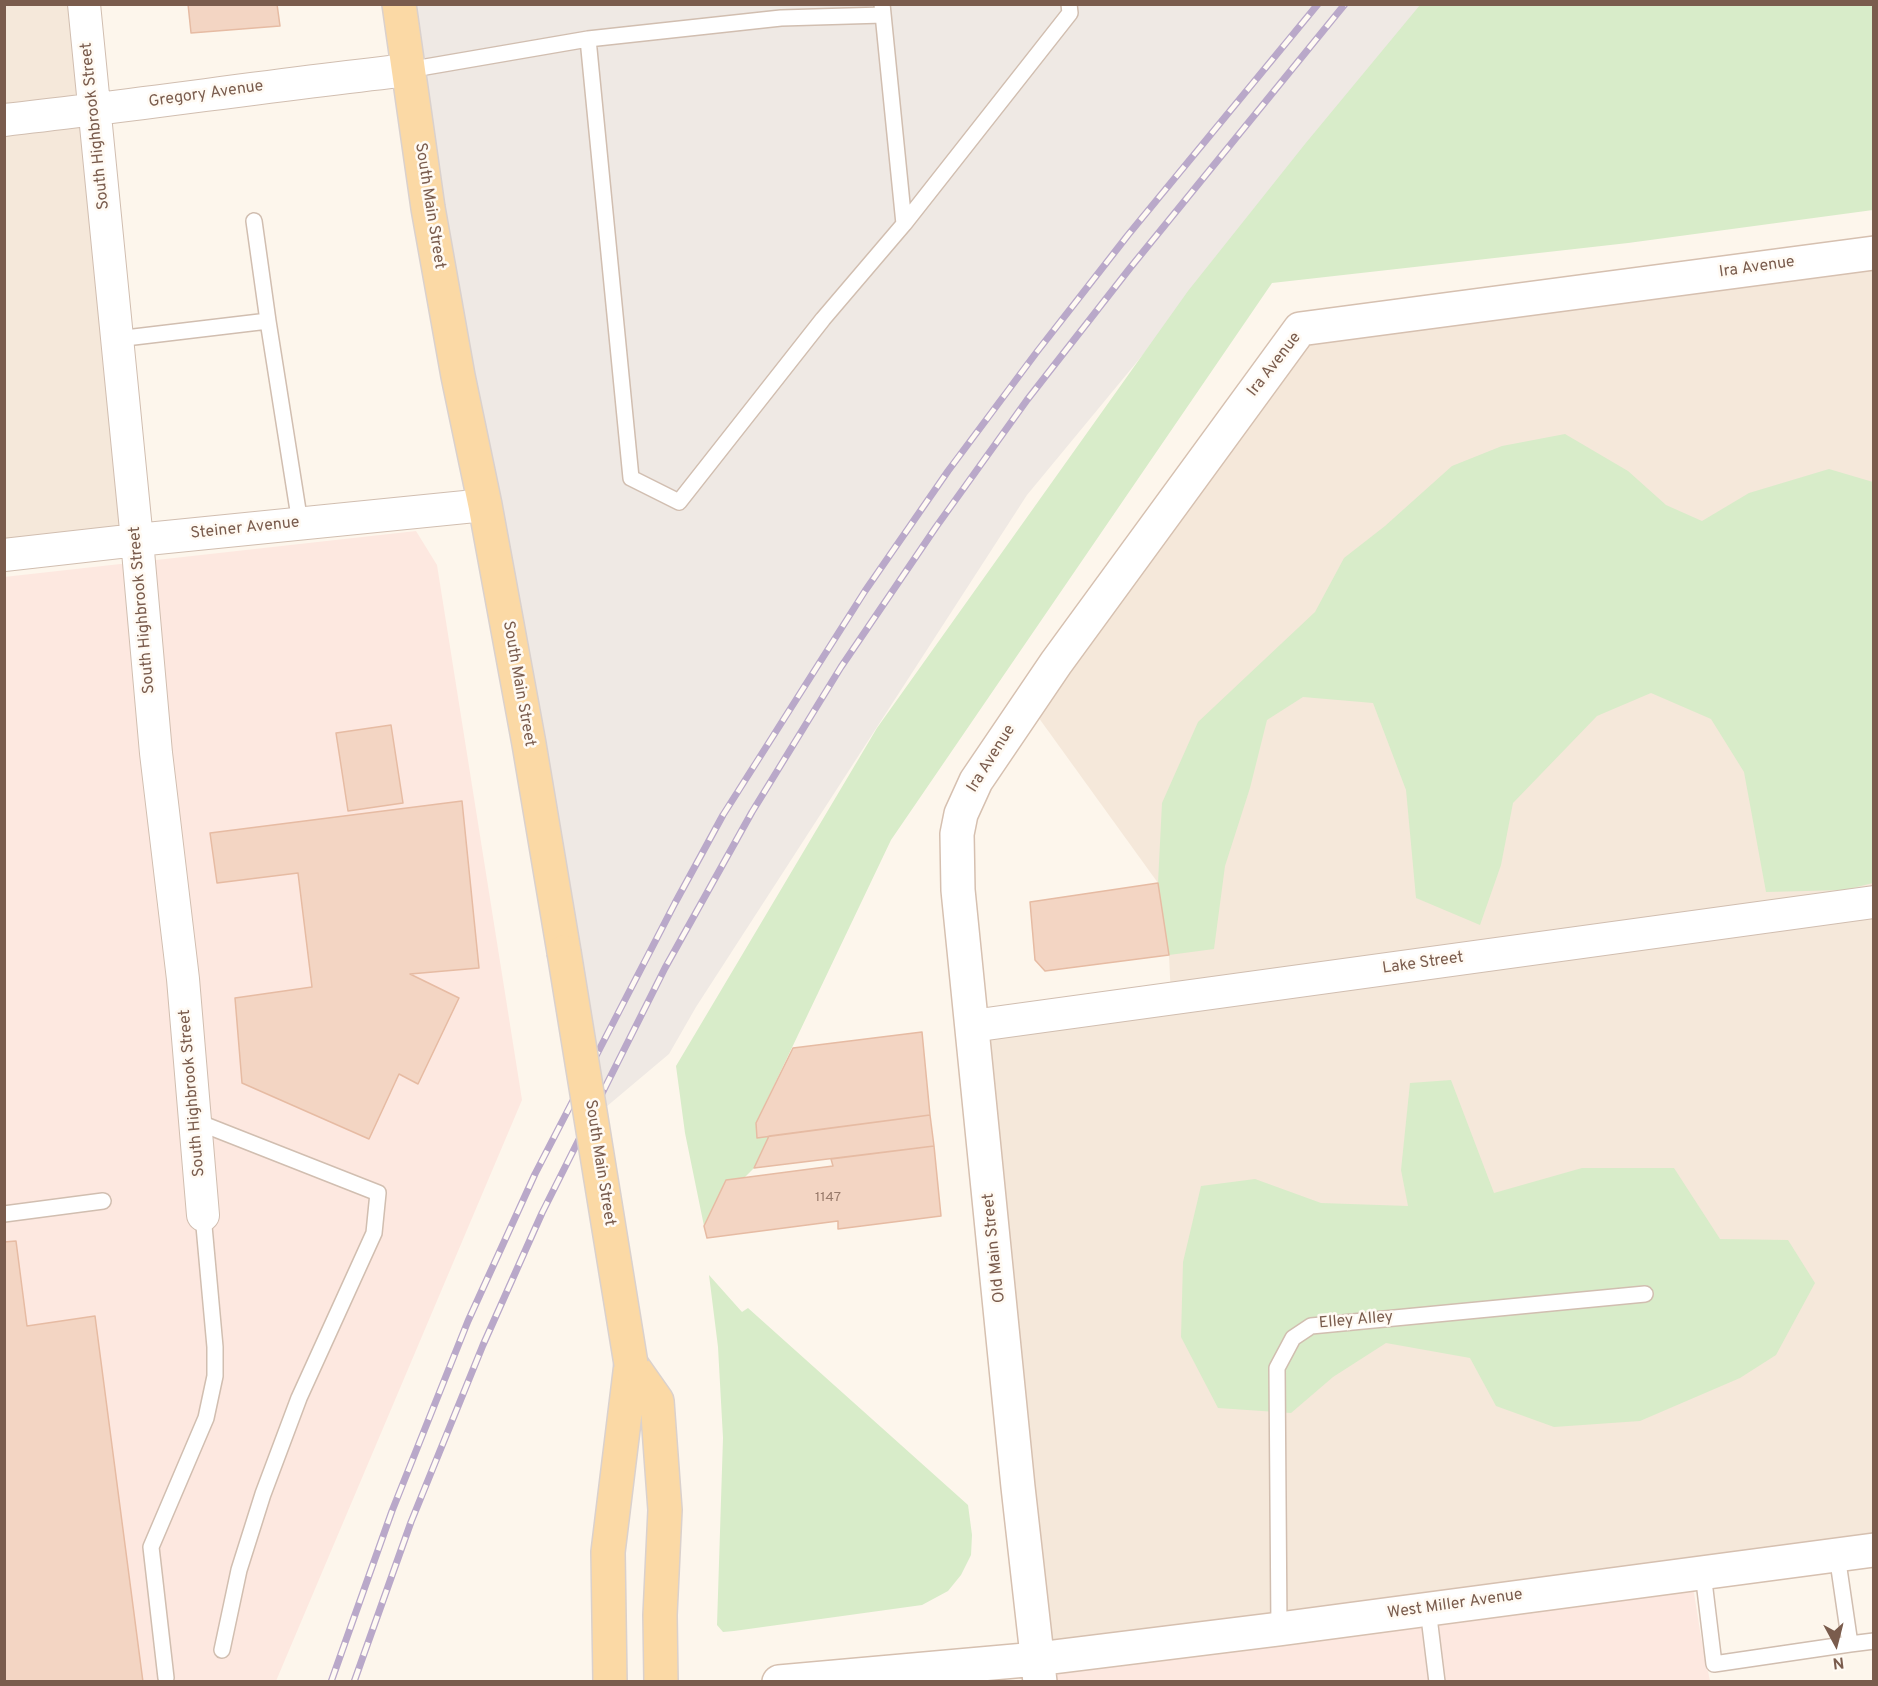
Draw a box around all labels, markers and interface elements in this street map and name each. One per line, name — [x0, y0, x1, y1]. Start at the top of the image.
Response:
street label: South Highbrook Street — [78, 41, 114, 211]
street label: Gregory Avenue — [147, 77, 265, 113]
street label: South Main Street — [410, 142, 448, 270]
street label: Ira Avenue — [1718, 253, 1796, 283]
street label: Ira Avenue — [1244, 329, 1306, 401]
street label: Steiner Avenue — [190, 514, 300, 544]
street label: South Highbrook Street — [126, 525, 160, 695]
street label: South Main Street — [497, 620, 539, 748]
street label: Ira Avenue — [964, 722, 1020, 796]
street label: Lake Street — [1381, 949, 1465, 979]
street label: South Highbrook Street — [176, 1008, 210, 1178]
street label: South Main Street — [580, 1099, 618, 1227]
house number: 1147 — [815, 1190, 841, 1206]
street label: Old Main Street — [980, 1192, 1010, 1304]
street label: Elley Alley — [1318, 1308, 1394, 1334]
street label: West Miller Avenue — [1386, 1586, 1524, 1624]
north arrow — [1806, 1614, 1866, 1674]
text: N — [1831, 1651, 1845, 1672]

